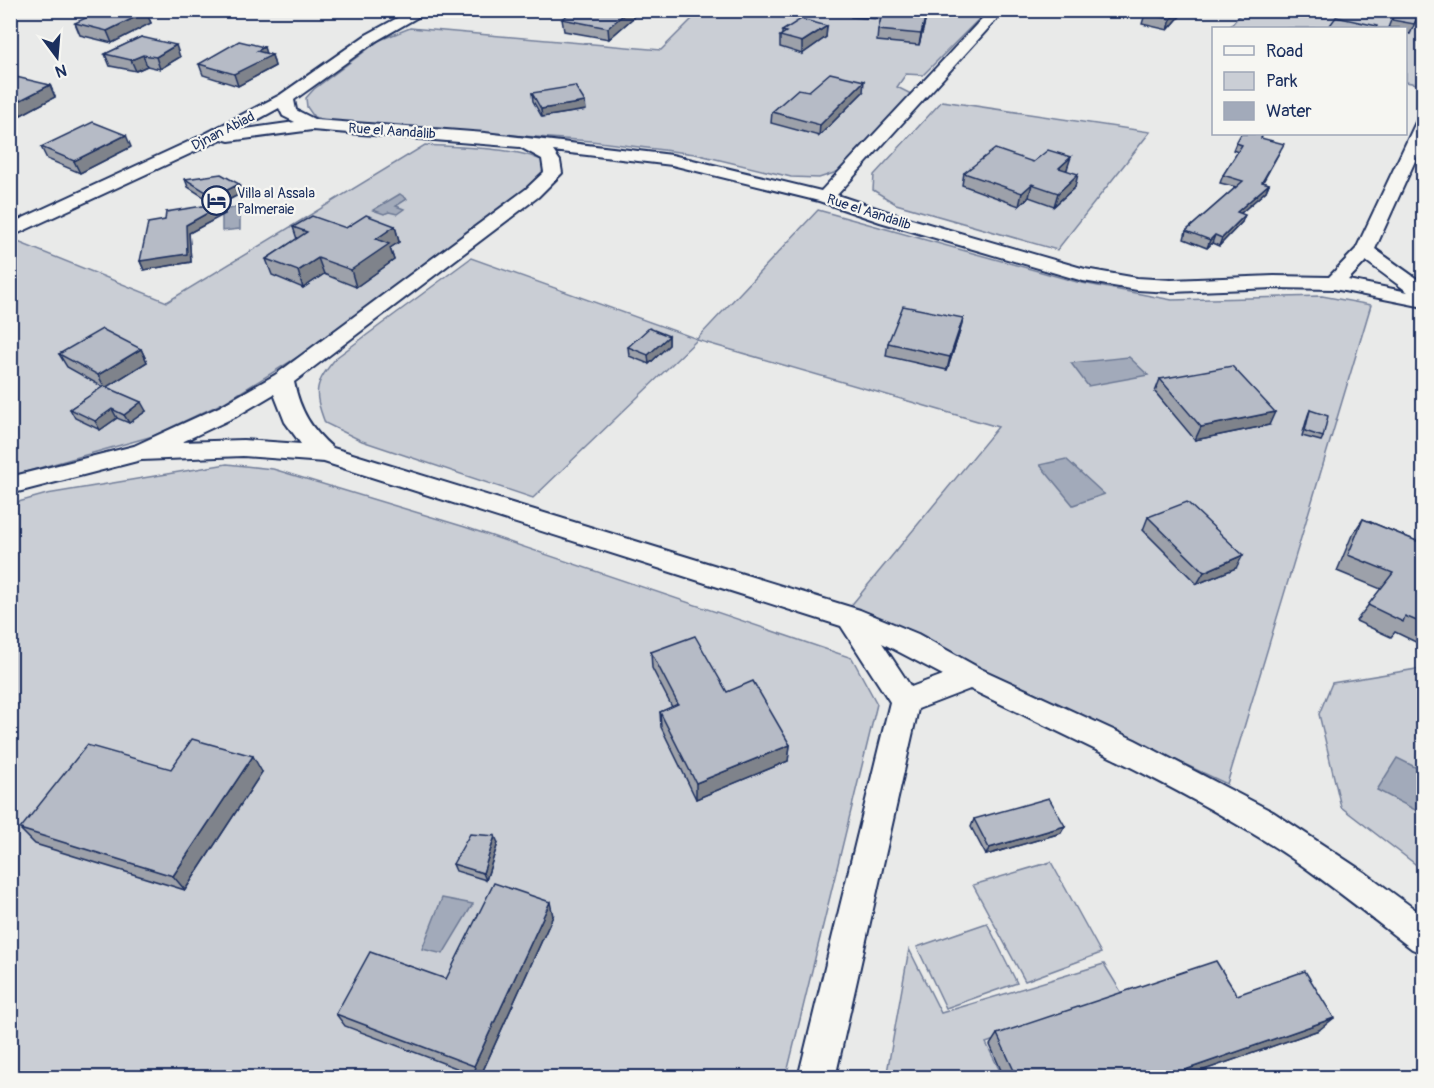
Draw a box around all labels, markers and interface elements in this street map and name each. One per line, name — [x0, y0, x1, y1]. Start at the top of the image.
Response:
north arrow — [27, 27, 87, 87]
legend — [1212, 27, 1407, 135]
text: Road — [1266, 40, 1303, 63]
text: N — [53, 59, 69, 82]
text: Park — [1266, 70, 1298, 93]
text: Water — [1266, 100, 1312, 123]
street label: Djnan Abiad — [188, 108, 258, 154]
street label: Rue el Aandalib — [348, 119, 436, 143]
hotel icon: Villa al Assala Palmeraie — [200, 185, 232, 217]
place label: Villa al Assala Palmeraie — [237, 185, 315, 218]
street label: Rue el Aandalib — [825, 190, 913, 234]

